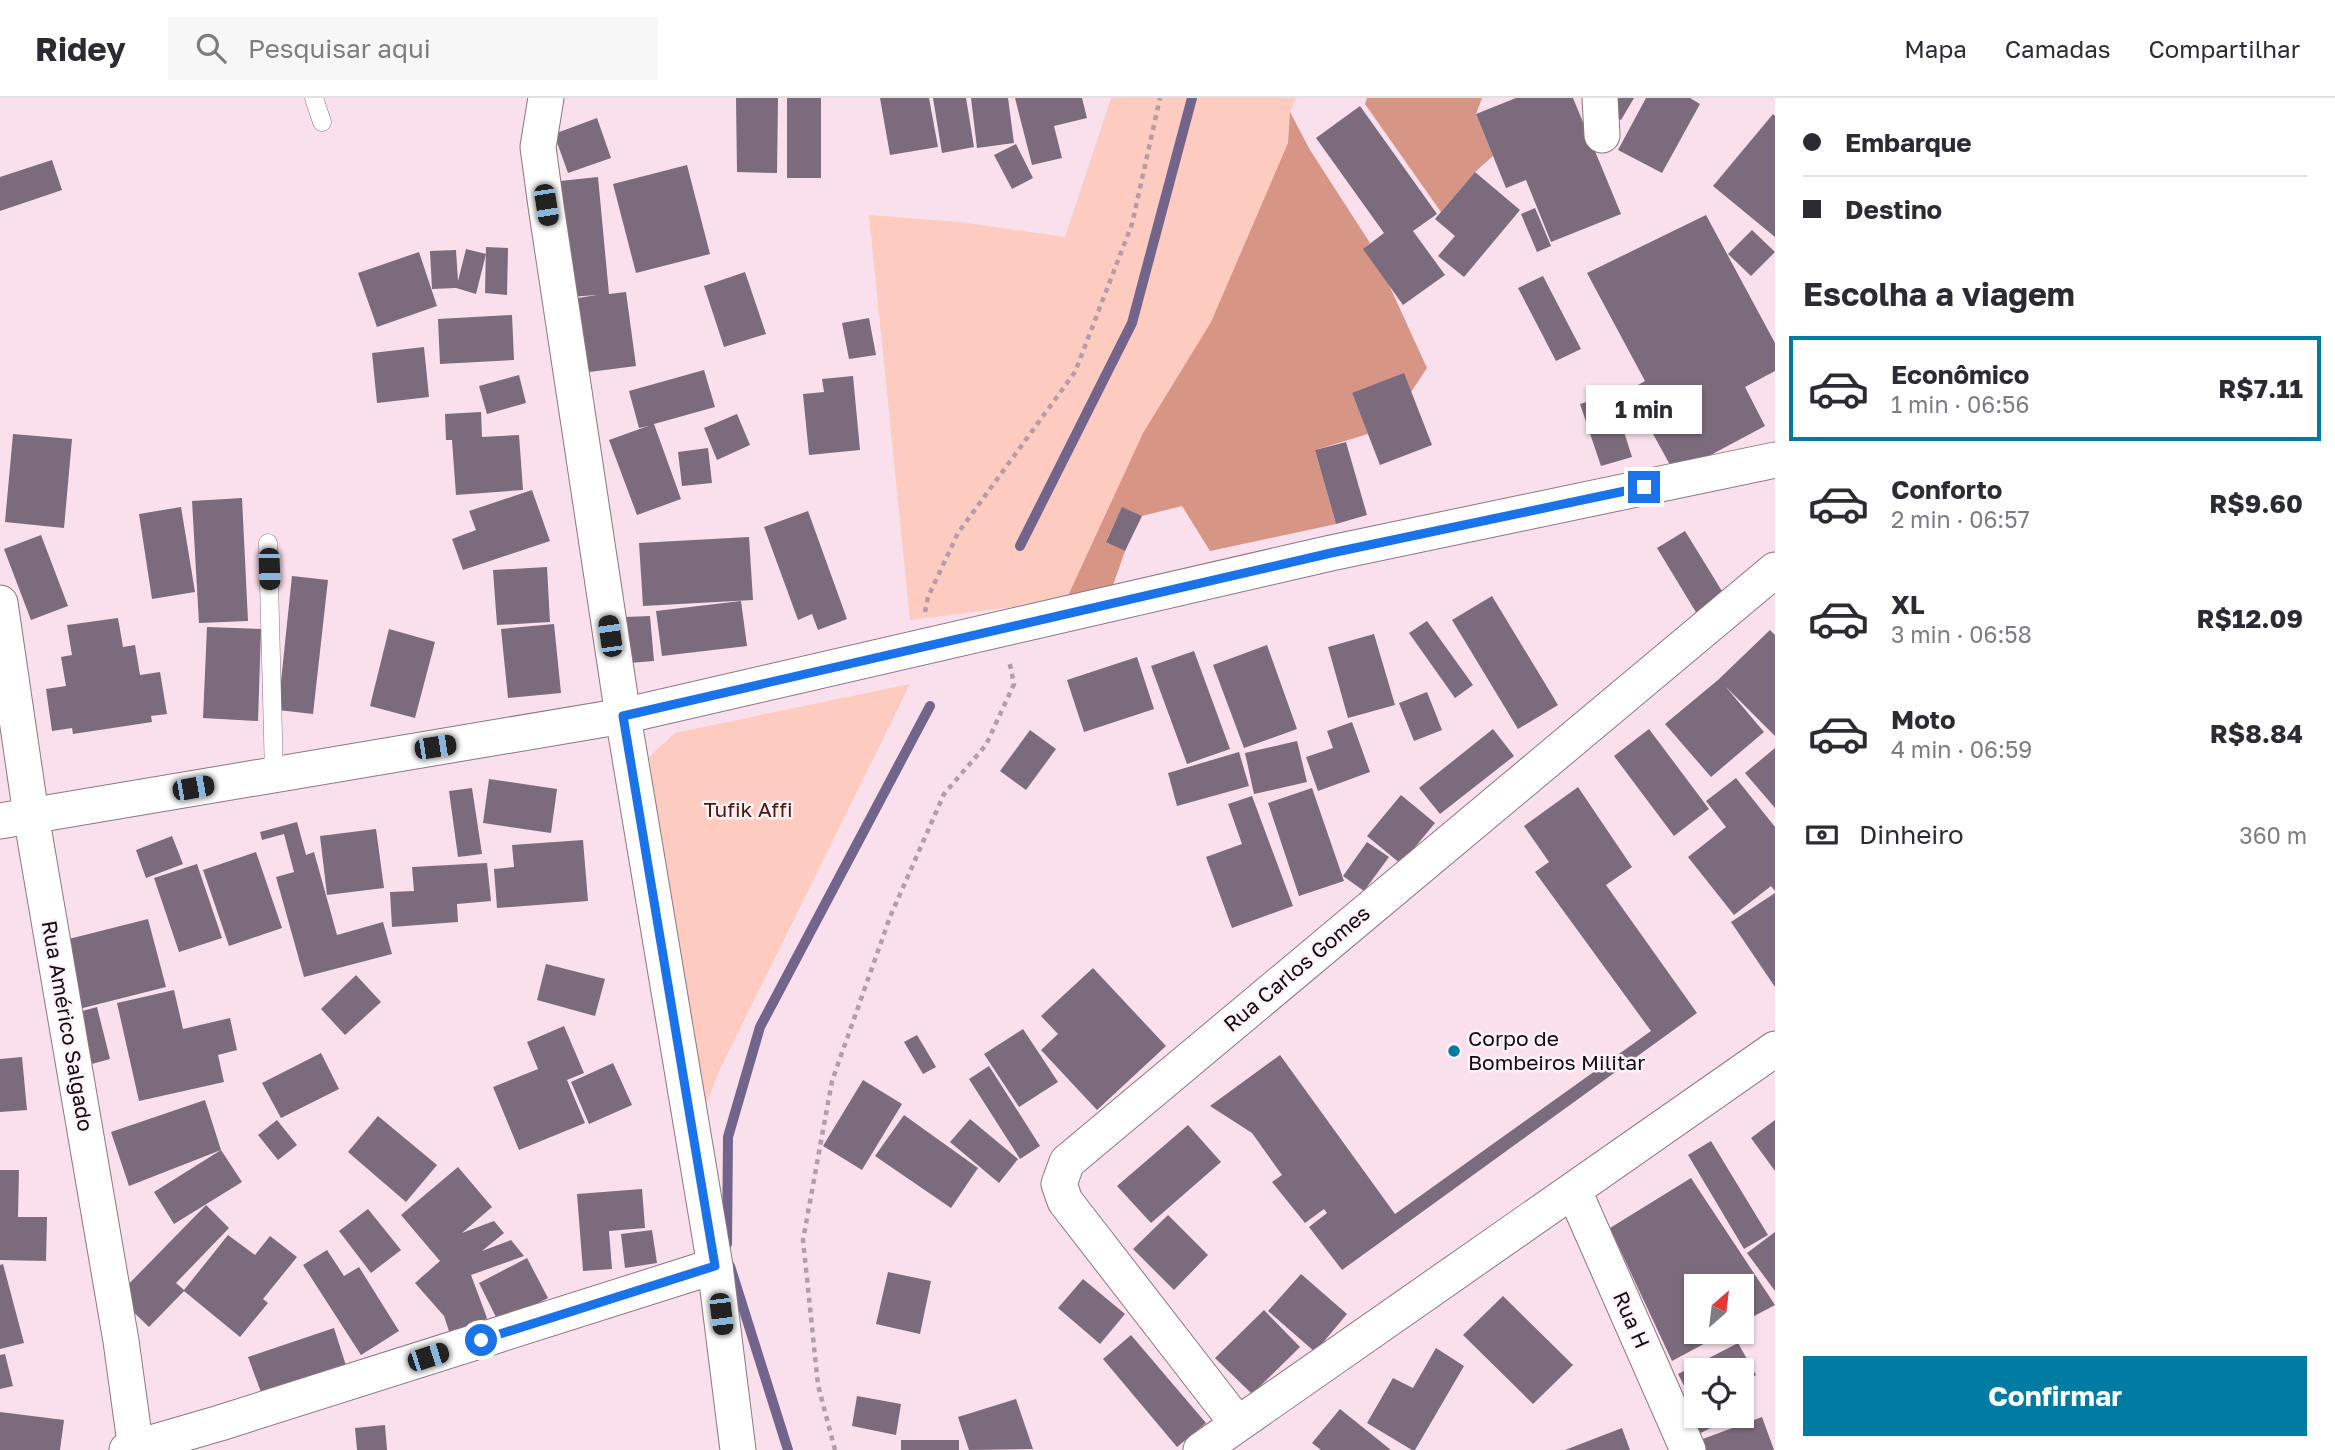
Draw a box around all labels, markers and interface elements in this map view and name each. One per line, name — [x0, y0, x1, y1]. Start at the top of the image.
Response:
search box — [168, 17, 658, 80]
text: Ridey — [35, 29, 126, 68]
icon: search — [192, 29, 230, 67]
text: Pesquisar aqui — [248, 33, 431, 64]
text: Mapa — [1904, 34, 1967, 63]
text: Camadas — [2005, 34, 2110, 63]
text: Compartilhar — [2148, 34, 2300, 63]
text: Embarque — [1845, 127, 1972, 158]
car — [533, 183, 560, 227]
text: Destino — [1845, 194, 1942, 225]
text: Escolha a viagem — [1803, 275, 2075, 313]
icon: car — [1807, 357, 1870, 420]
text: Econômico — [1891, 359, 2029, 390]
text: R$7.11 — [2218, 373, 2303, 404]
callout: 1 min — [1586, 386, 1702, 434]
text: 1 min · 06:56 — [1891, 390, 2029, 418]
text: 1 min — [1615, 395, 1673, 423]
route end — [1628, 471, 1660, 503]
icon: car — [1807, 472, 1870, 535]
text: Conforto — [1891, 474, 2002, 505]
text: R$9.60 — [2209, 488, 2303, 519]
text: 2 min · 06:57 — [1891, 505, 2030, 533]
car — [258, 548, 281, 590]
icon: car — [1807, 587, 1870, 650]
text: XL — [1891, 589, 1925, 620]
text: R$12.09 — [2197, 603, 2303, 634]
car — [597, 614, 624, 658]
text: 3 min · 06:58 — [1891, 620, 2032, 648]
icon: car — [1807, 702, 1870, 765]
text: Moto — [1891, 704, 1956, 735]
text: R$8.84 — [2210, 718, 2303, 749]
car — [413, 733, 458, 761]
text: 4 min · 06:59 — [1891, 735, 2032, 763]
car — [171, 774, 216, 802]
park label: Tufik Affi — [703, 796, 793, 822]
icon: cash — [1803, 816, 1841, 854]
text: Dinheiro — [1859, 819, 1964, 850]
text: 360 m — [2239, 821, 2307, 849]
street label: Rua Carlos Gomes — [1218, 900, 1375, 1037]
street label: Rua Américo Salgado — [37, 918, 99, 1133]
place label: Corpo de Bombeiros Militar — [1468, 1025, 1645, 1075]
marker: Corpo de Bombeiros Militar — [1446, 1043, 1462, 1059]
north arrow — [1684, 1274, 1754, 1344]
map controls — [1684, 1274, 1754, 1428]
street label: Rua H — [1608, 1287, 1656, 1352]
car — [709, 1292, 734, 1336]
route start — [465, 1324, 497, 1356]
car — [405, 1341, 452, 1373]
button: Confirmar — [1803, 1356, 2307, 1436]
button: locate — [1684, 1358, 1754, 1428]

